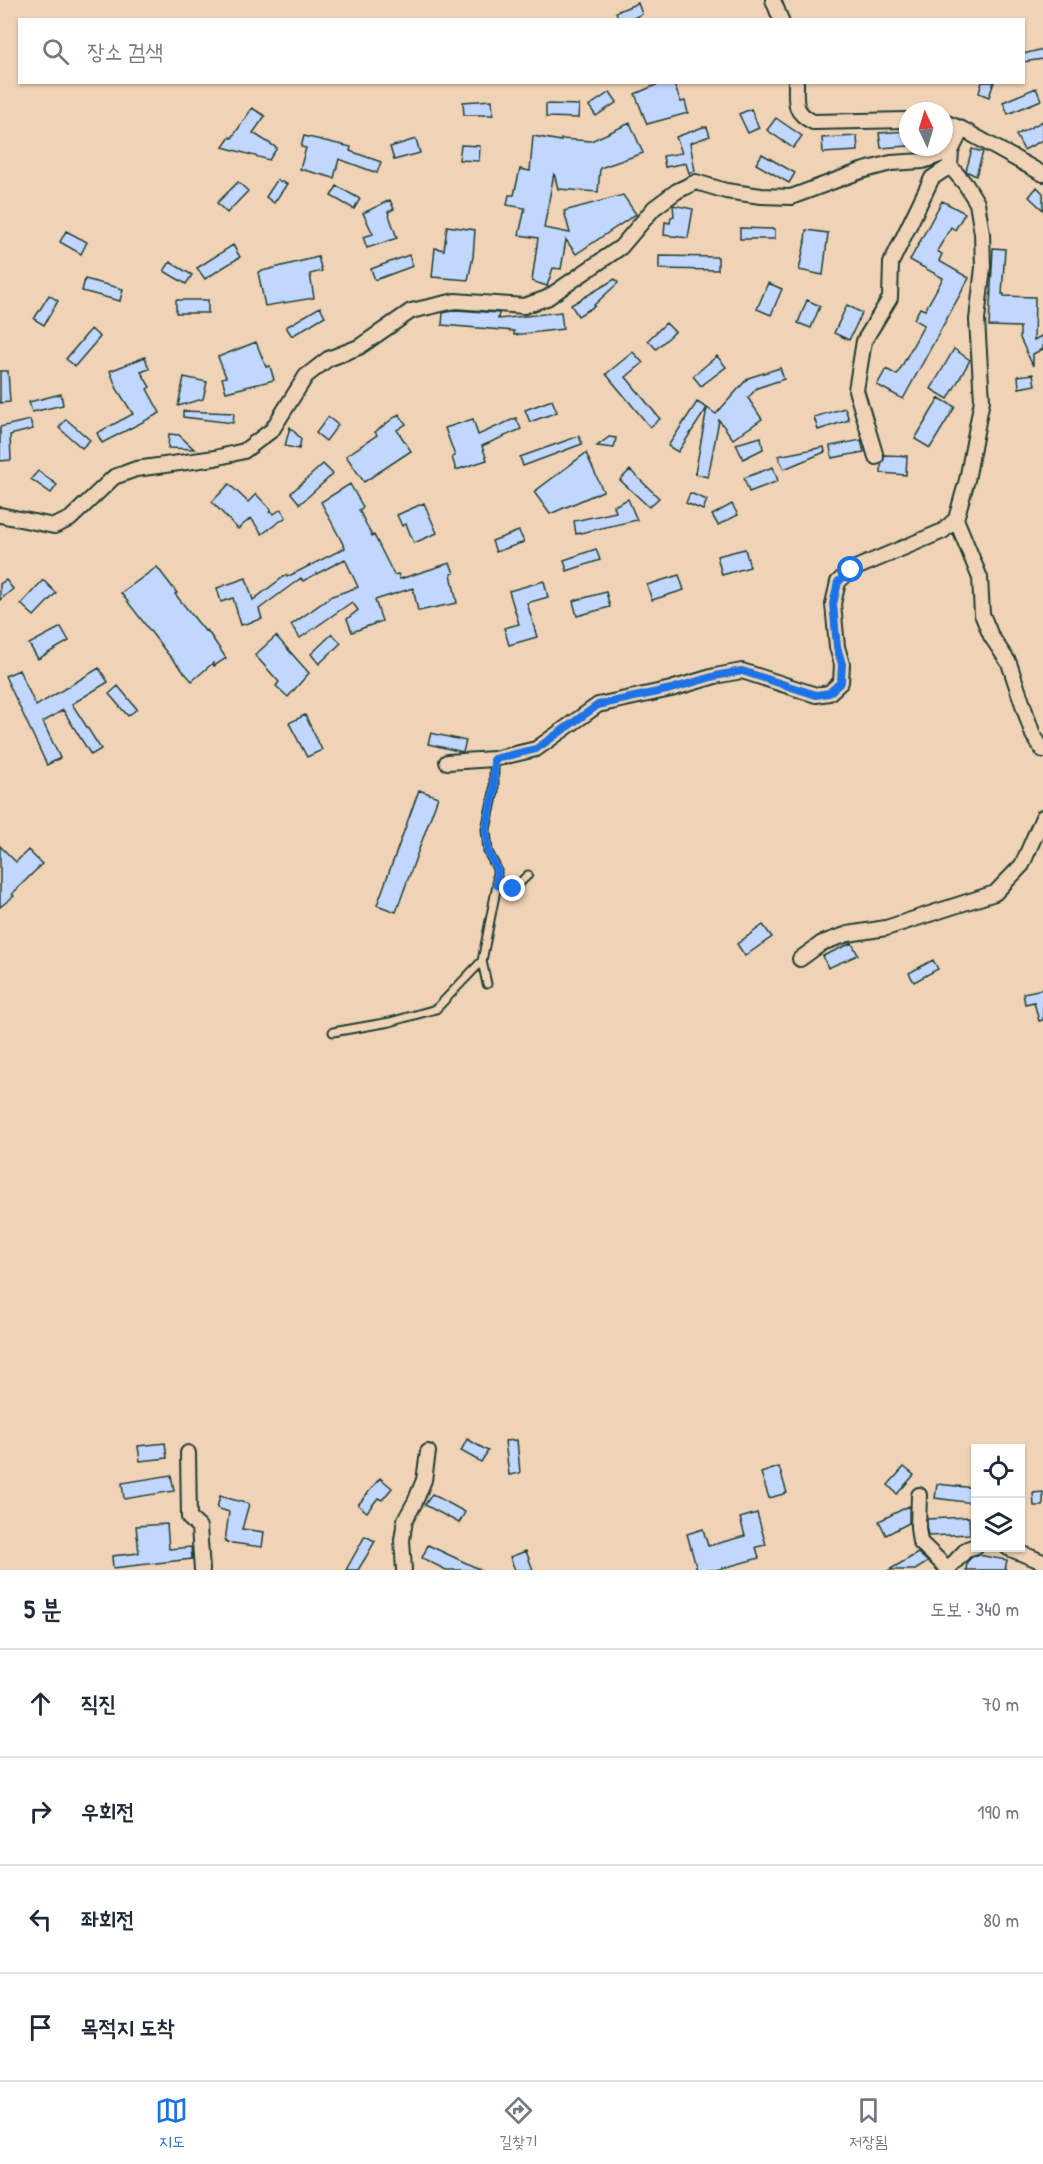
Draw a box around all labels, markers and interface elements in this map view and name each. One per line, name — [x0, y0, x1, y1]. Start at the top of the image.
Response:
search box — [18, 18, 1025, 84]
icon: search — [39, 35, 72, 68]
text: 장소 검색 — [87, 36, 163, 66]
north arrow — [899, 102, 953, 156]
route start — [837, 556, 863, 582]
route end — [499, 875, 525, 901]
map controls — [971, 1444, 1025, 1552]
button: locate — [971, 1444, 1025, 1498]
button: layers — [971, 1498, 1025, 1552]
text: 5 분 — [24, 1591, 62, 1626]
text: 도보 · 340 m — [930, 1595, 1019, 1622]
icon: ahead — [24, 1687, 57, 1720]
text: 직진 — [81, 1688, 116, 1718]
text: 70 m — [982, 1690, 1019, 1717]
icon: right — [24, 1795, 57, 1828]
text: 우회전 — [81, 1796, 134, 1826]
text: 190 m — [977, 1798, 1019, 1825]
icon: left — [24, 1903, 57, 1936]
text: 좌회전 — [81, 1904, 134, 1934]
text: 80 m — [983, 1906, 1019, 1933]
icon: arrive — [24, 2011, 57, 2044]
text: 목적지 도착 — [81, 2012, 175, 2042]
tab: 지도 — [155, 2094, 188, 2152]
tab: 길찾기 — [499, 2094, 538, 2152]
tab: 저장됨 — [849, 2094, 888, 2152]

